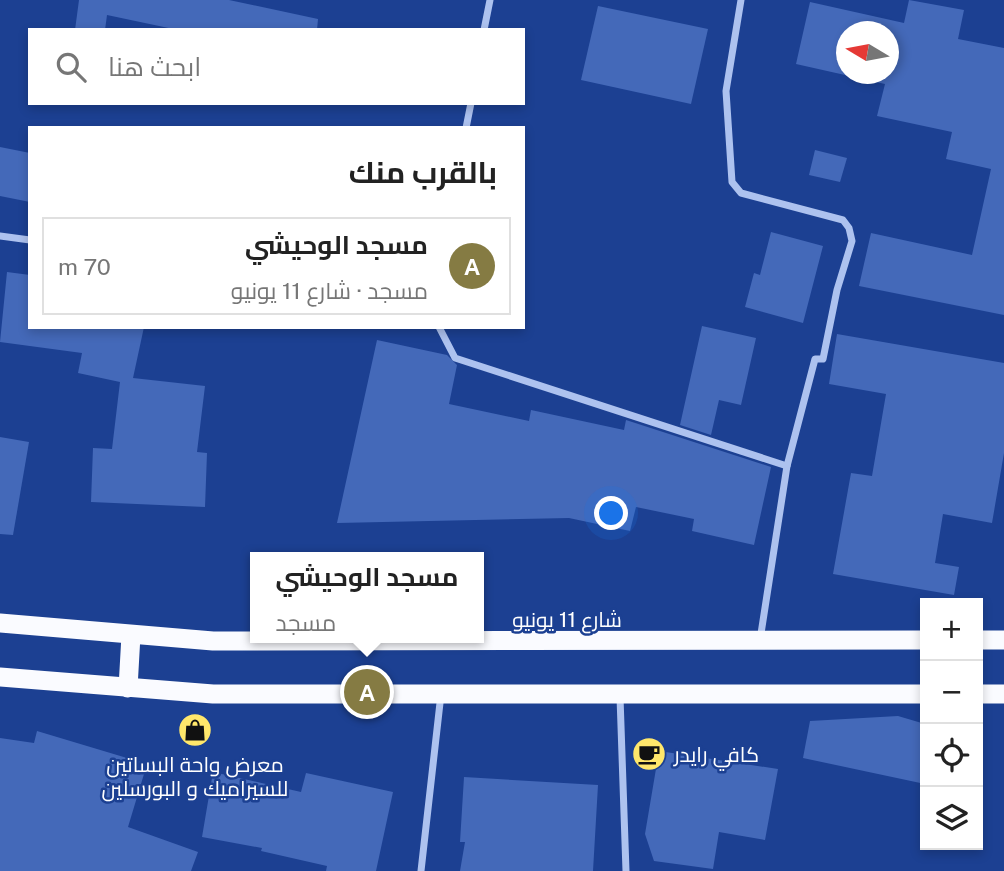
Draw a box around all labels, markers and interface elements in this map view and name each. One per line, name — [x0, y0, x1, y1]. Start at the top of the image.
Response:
north arrow — [836, 21, 899, 84]
search box — [28, 28, 525, 105]
icon: search — [52, 48, 90, 86]
text: ابحث هنا — [108, 51, 201, 82]
text: بالقرب منك — [349, 154, 497, 190]
text: مسجد الوحيشي — [245, 229, 428, 260]
text: 70 m — [58, 253, 111, 280]
text: A — [464, 253, 480, 280]
text: مسجد · شارع 11 يونيو — [231, 277, 428, 304]
your location — [594, 496, 628, 530]
popup — [250, 552, 484, 643]
text: مسجد الوحيشي — [275, 561, 459, 592]
map controls — [920, 598, 983, 850]
button: + — [920, 598, 983, 661]
street label: شارع 11 يونيو — [512, 607, 622, 634]
text: مسجد — [275, 609, 336, 636]
button: − — [920, 661, 983, 724]
pin: A — [344, 666, 390, 718]
shop icon: معرض واحة البساتين للسيراميك و البورسلين — [176, 711, 214, 749]
button: locate — [920, 724, 983, 787]
cafe icon: كافي رايدر — [630, 735, 668, 773]
place label: كافي رايدر — [673, 742, 759, 771]
place label: معرض واحة البساتين للسيراميك و البورسلين — [102, 752, 288, 802]
button: layers — [920, 787, 983, 850]

